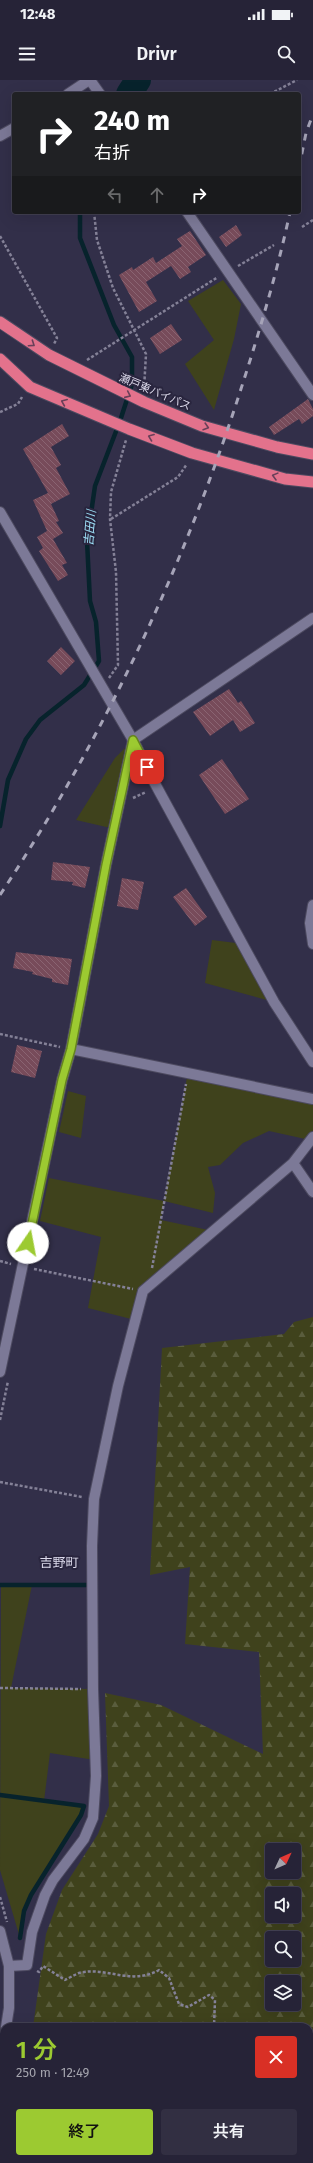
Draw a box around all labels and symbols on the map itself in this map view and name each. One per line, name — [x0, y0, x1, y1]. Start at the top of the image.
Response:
one-way arrow — [28, 339, 35, 347]
street label: 瀬戸東バイパス — [117, 371, 193, 413]
one-way arrow — [124, 390, 132, 398]
one-way arrow — [61, 399, 69, 407]
one-way arrow — [202, 422, 209, 431]
one-way arrow — [147, 434, 154, 442]
one-way arrow — [271, 472, 278, 481]
water label: 吉田川 — [81, 507, 99, 547]
pin — [130, 750, 164, 784]
position arrow — [7, 1222, 49, 1264]
district label: 吉野町 — [39, 1555, 79, 1570]
north arrow — [265, 1843, 301, 1879]

